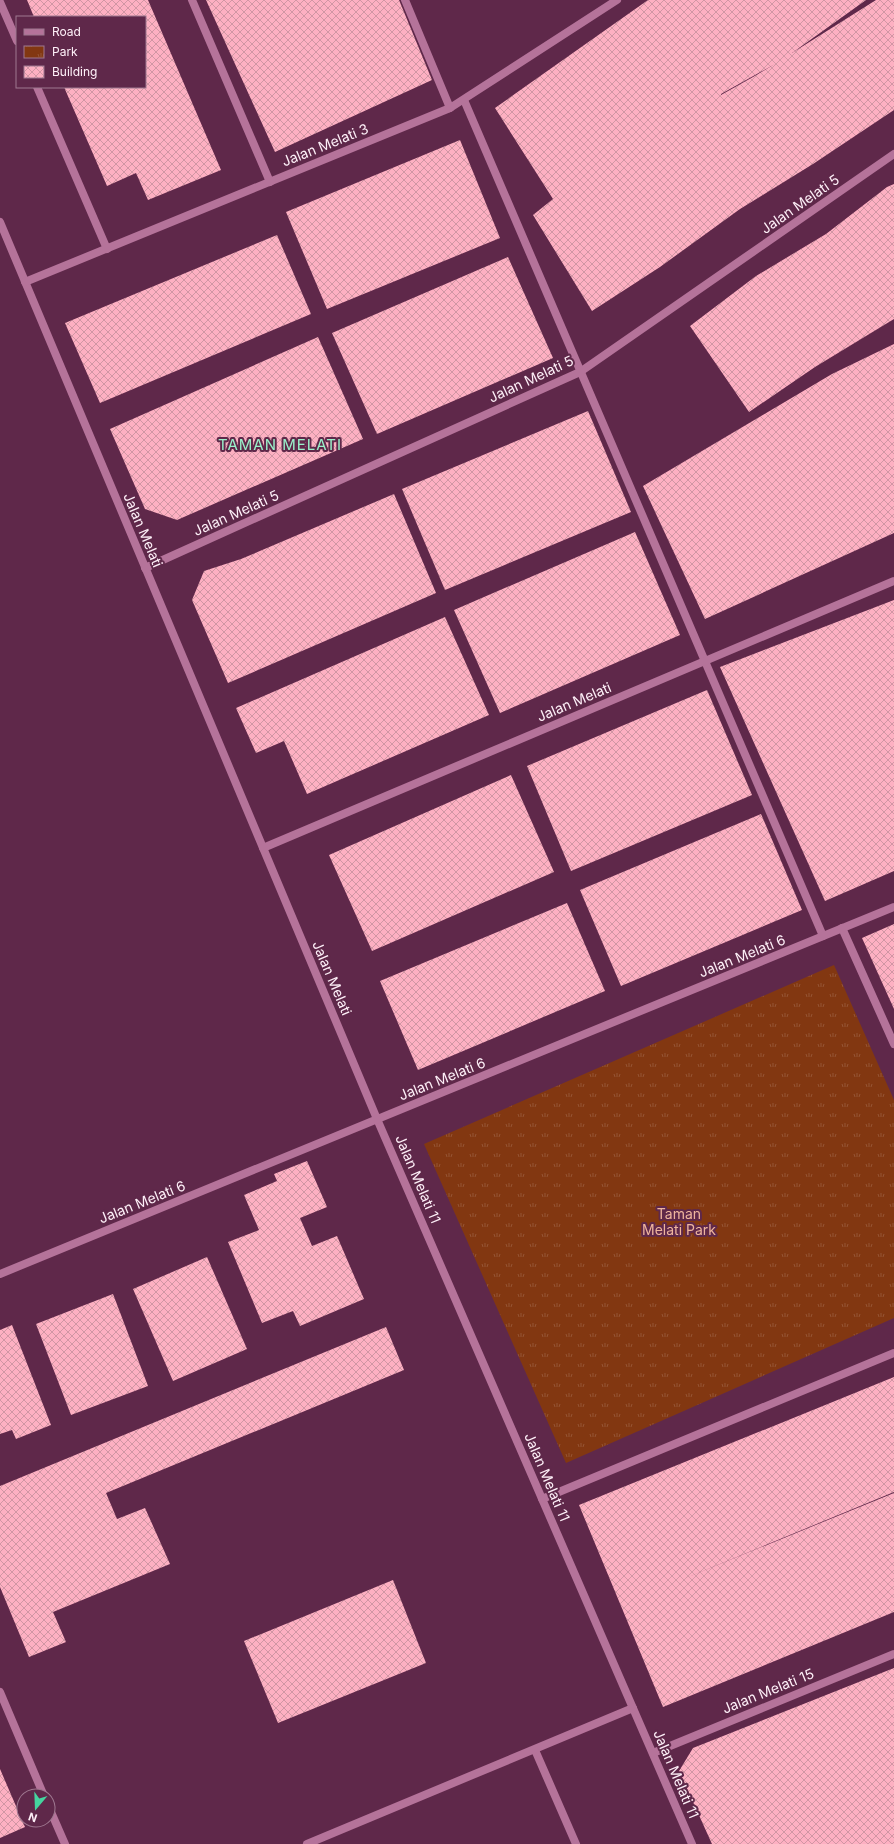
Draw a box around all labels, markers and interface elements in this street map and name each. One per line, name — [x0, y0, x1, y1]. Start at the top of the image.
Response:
legend — [16, 16, 146, 88]
text: Road — [52, 24, 81, 39]
text: Park — [52, 44, 78, 59]
text: Building — [52, 64, 97, 79]
street label: Jalan Melati 3 — [279, 119, 371, 170]
street label: Jalan Melati 5 — [757, 170, 842, 237]
street label: Jalan Melati 5 — [486, 351, 576, 406]
district label: TAMAN MELATI — [218, 435, 342, 454]
street label: Jalan Melati 5 — [190, 486, 281, 539]
street label: Jalan Melati — [120, 490, 167, 570]
street label: Jalan Melati — [534, 678, 614, 725]
street label: Jalan Melati 6 — [696, 930, 788, 981]
street label: Jalan Melati — [309, 938, 356, 1018]
street label: Jalan Melati 6 — [396, 1053, 488, 1104]
street label: Jalan Melati 11 — [392, 1132, 445, 1226]
street label: Jalan Melati 6 — [96, 1176, 188, 1227]
park label: Taman Melati Park — [642, 1205, 716, 1238]
street label: Jalan Melati 11 — [521, 1430, 574, 1524]
street label: Jalan Melati 15 — [719, 1664, 816, 1717]
street label: Jalan Melati 11 — [650, 1727, 703, 1821]
north arrow — [16, 1788, 56, 1828]
text: N — [26, 1809, 39, 1825]

